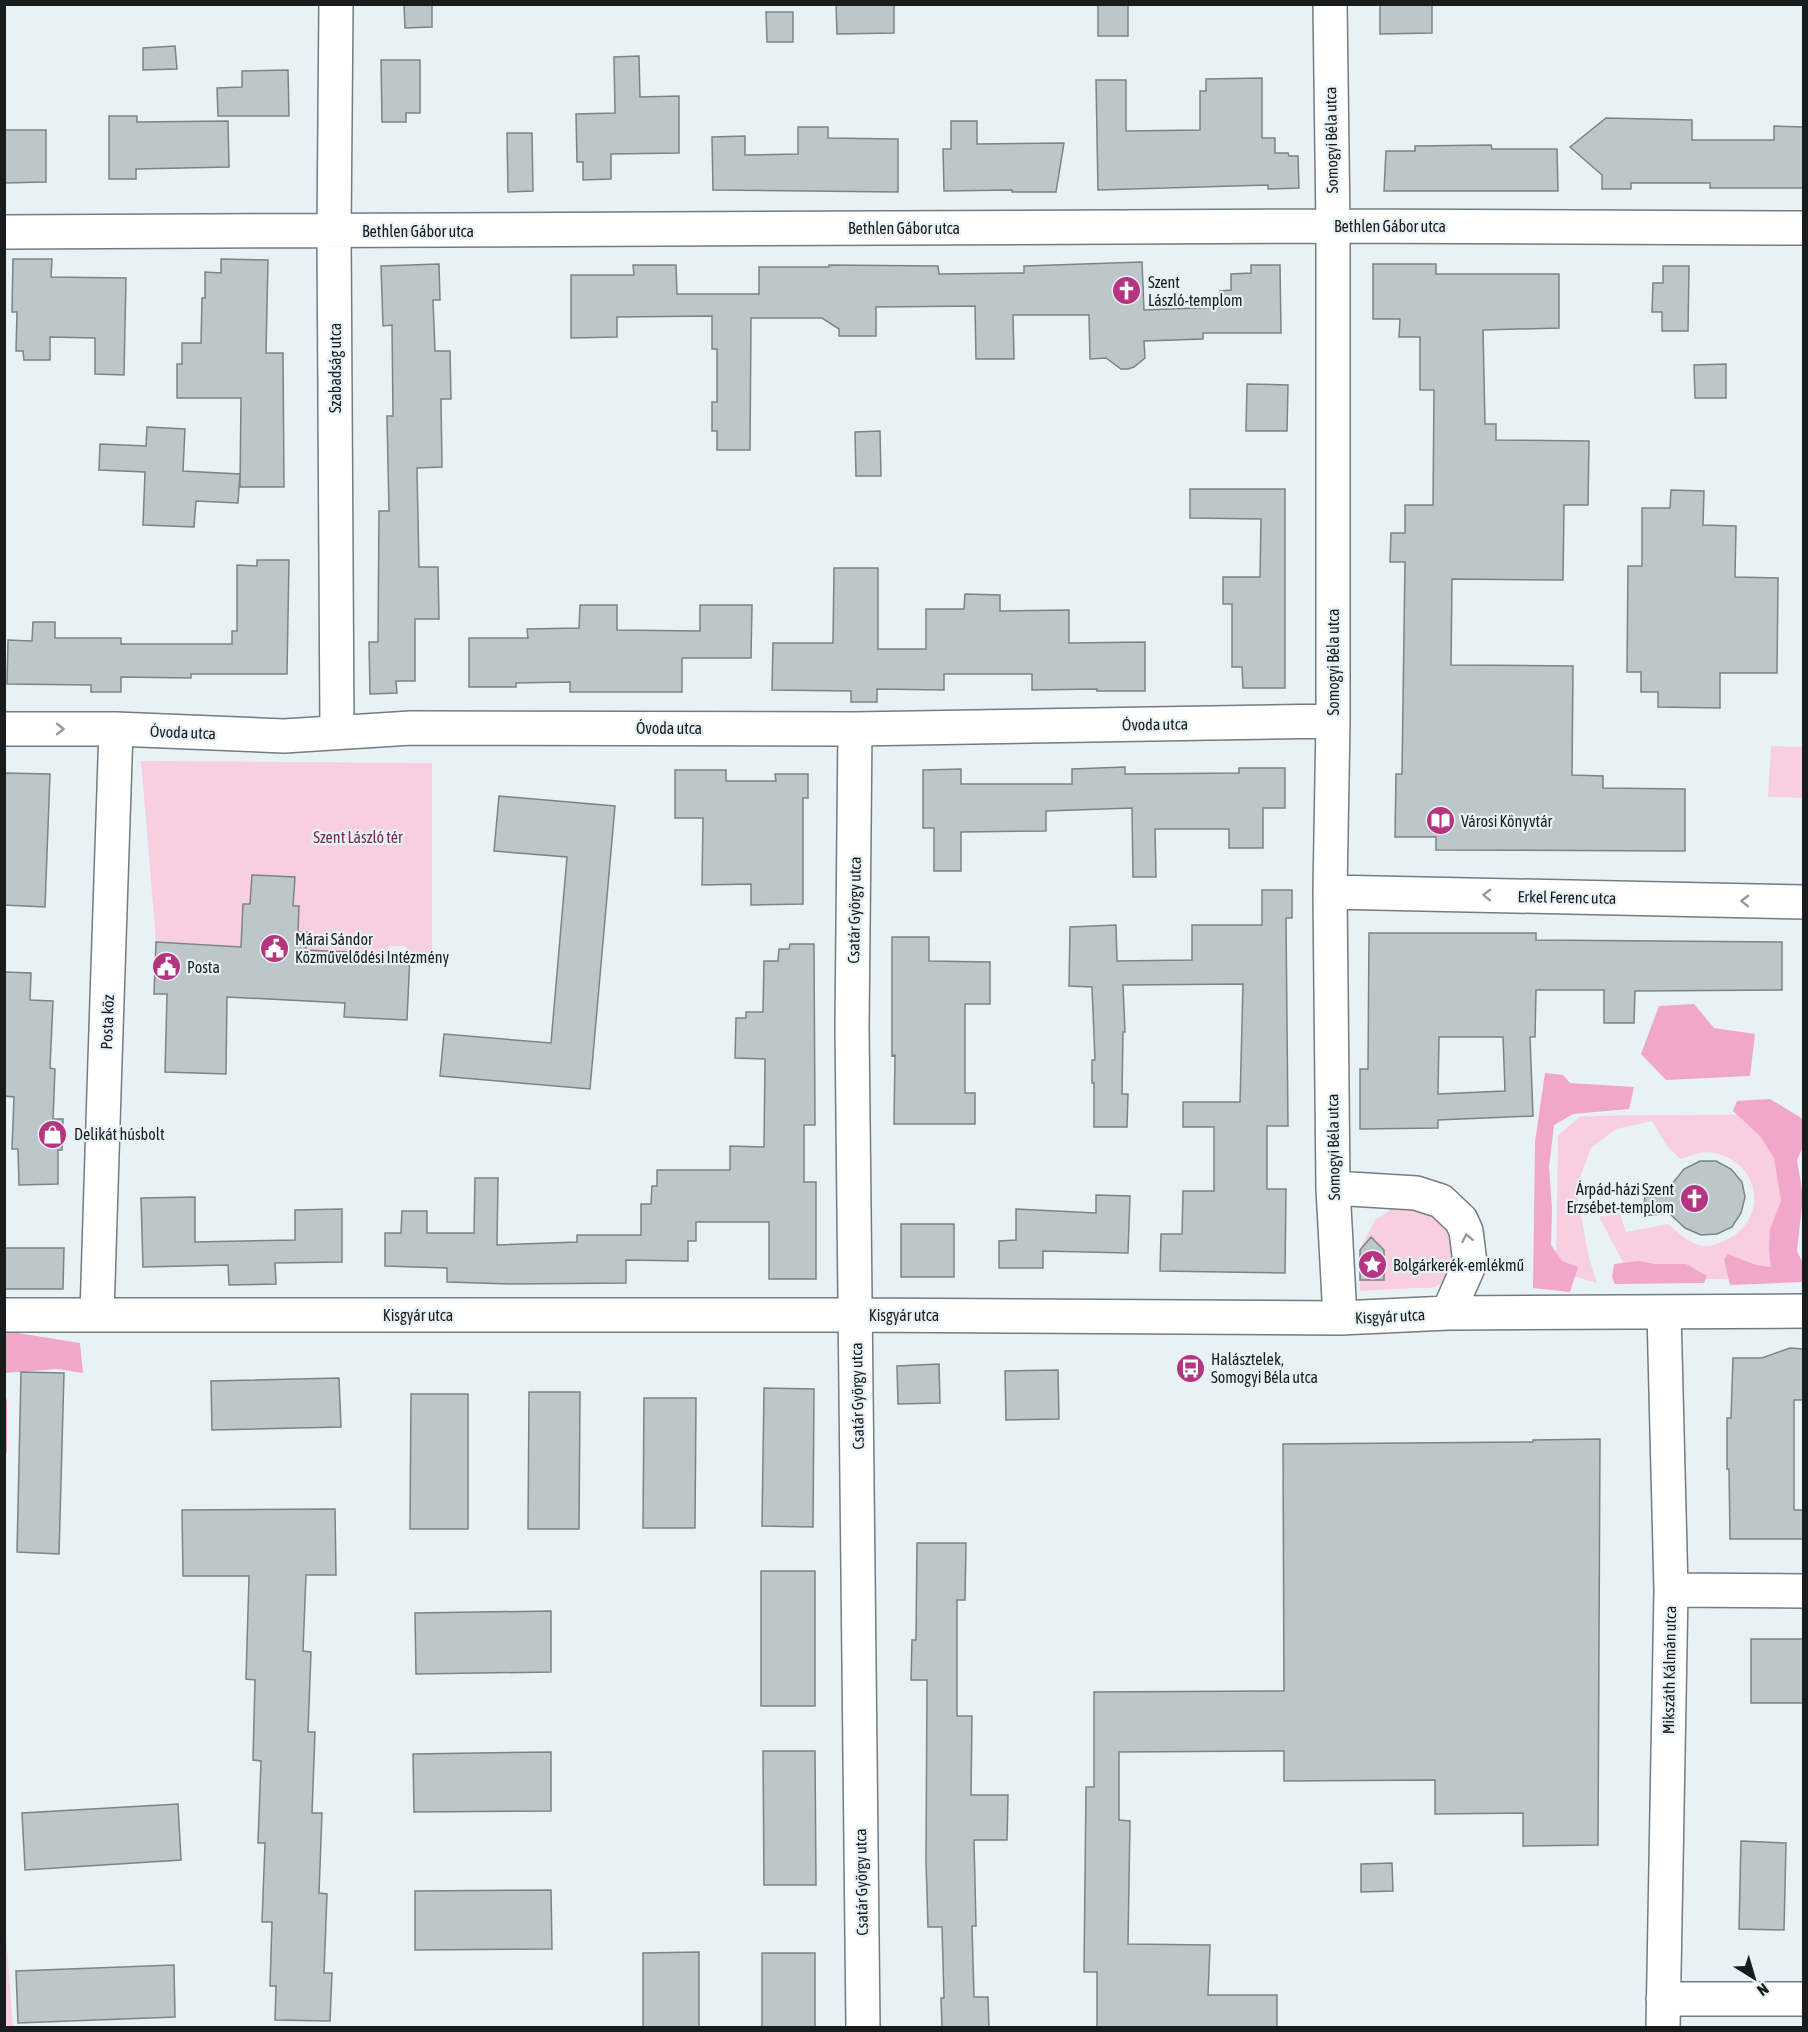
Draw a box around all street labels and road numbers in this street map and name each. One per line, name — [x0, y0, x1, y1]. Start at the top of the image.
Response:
street label: Somogyi Béla utca — [1321, 86, 1342, 194]
street label: Bethlen Gábor utca — [1334, 217, 1446, 235]
street label: Bethlen Gábor utca — [848, 219, 960, 237]
street label: Bethlen Gábor utca — [362, 222, 474, 240]
street label: Szabadság utca — [326, 323, 345, 413]
street label: Somogyi Béla utca — [1324, 609, 1343, 715]
street label: Óvoda utca — [1122, 714, 1188, 734]
street label: Óvoda utca — [636, 719, 702, 737]
street label: Óvoda utca — [150, 722, 216, 742]
street label: Csatár György utca — [844, 856, 865, 964]
street label: Erkel Ferenc utca — [1517, 887, 1617, 907]
street label: Posta köz — [97, 994, 117, 1050]
street label: Somogyi Béla utca — [1323, 1093, 1344, 1201]
street label: Kisgyár utca — [1354, 1305, 1426, 1328]
street label: Kisgyár utca — [383, 1306, 453, 1325]
street label: Kisgyár utca — [869, 1306, 939, 1325]
street label: Csatár György utca — [847, 1342, 868, 1450]
street label: Mikszáth Kálmán utca — [1659, 1606, 1679, 1734]
street label: Csatár György utca — [851, 1828, 872, 1936]

